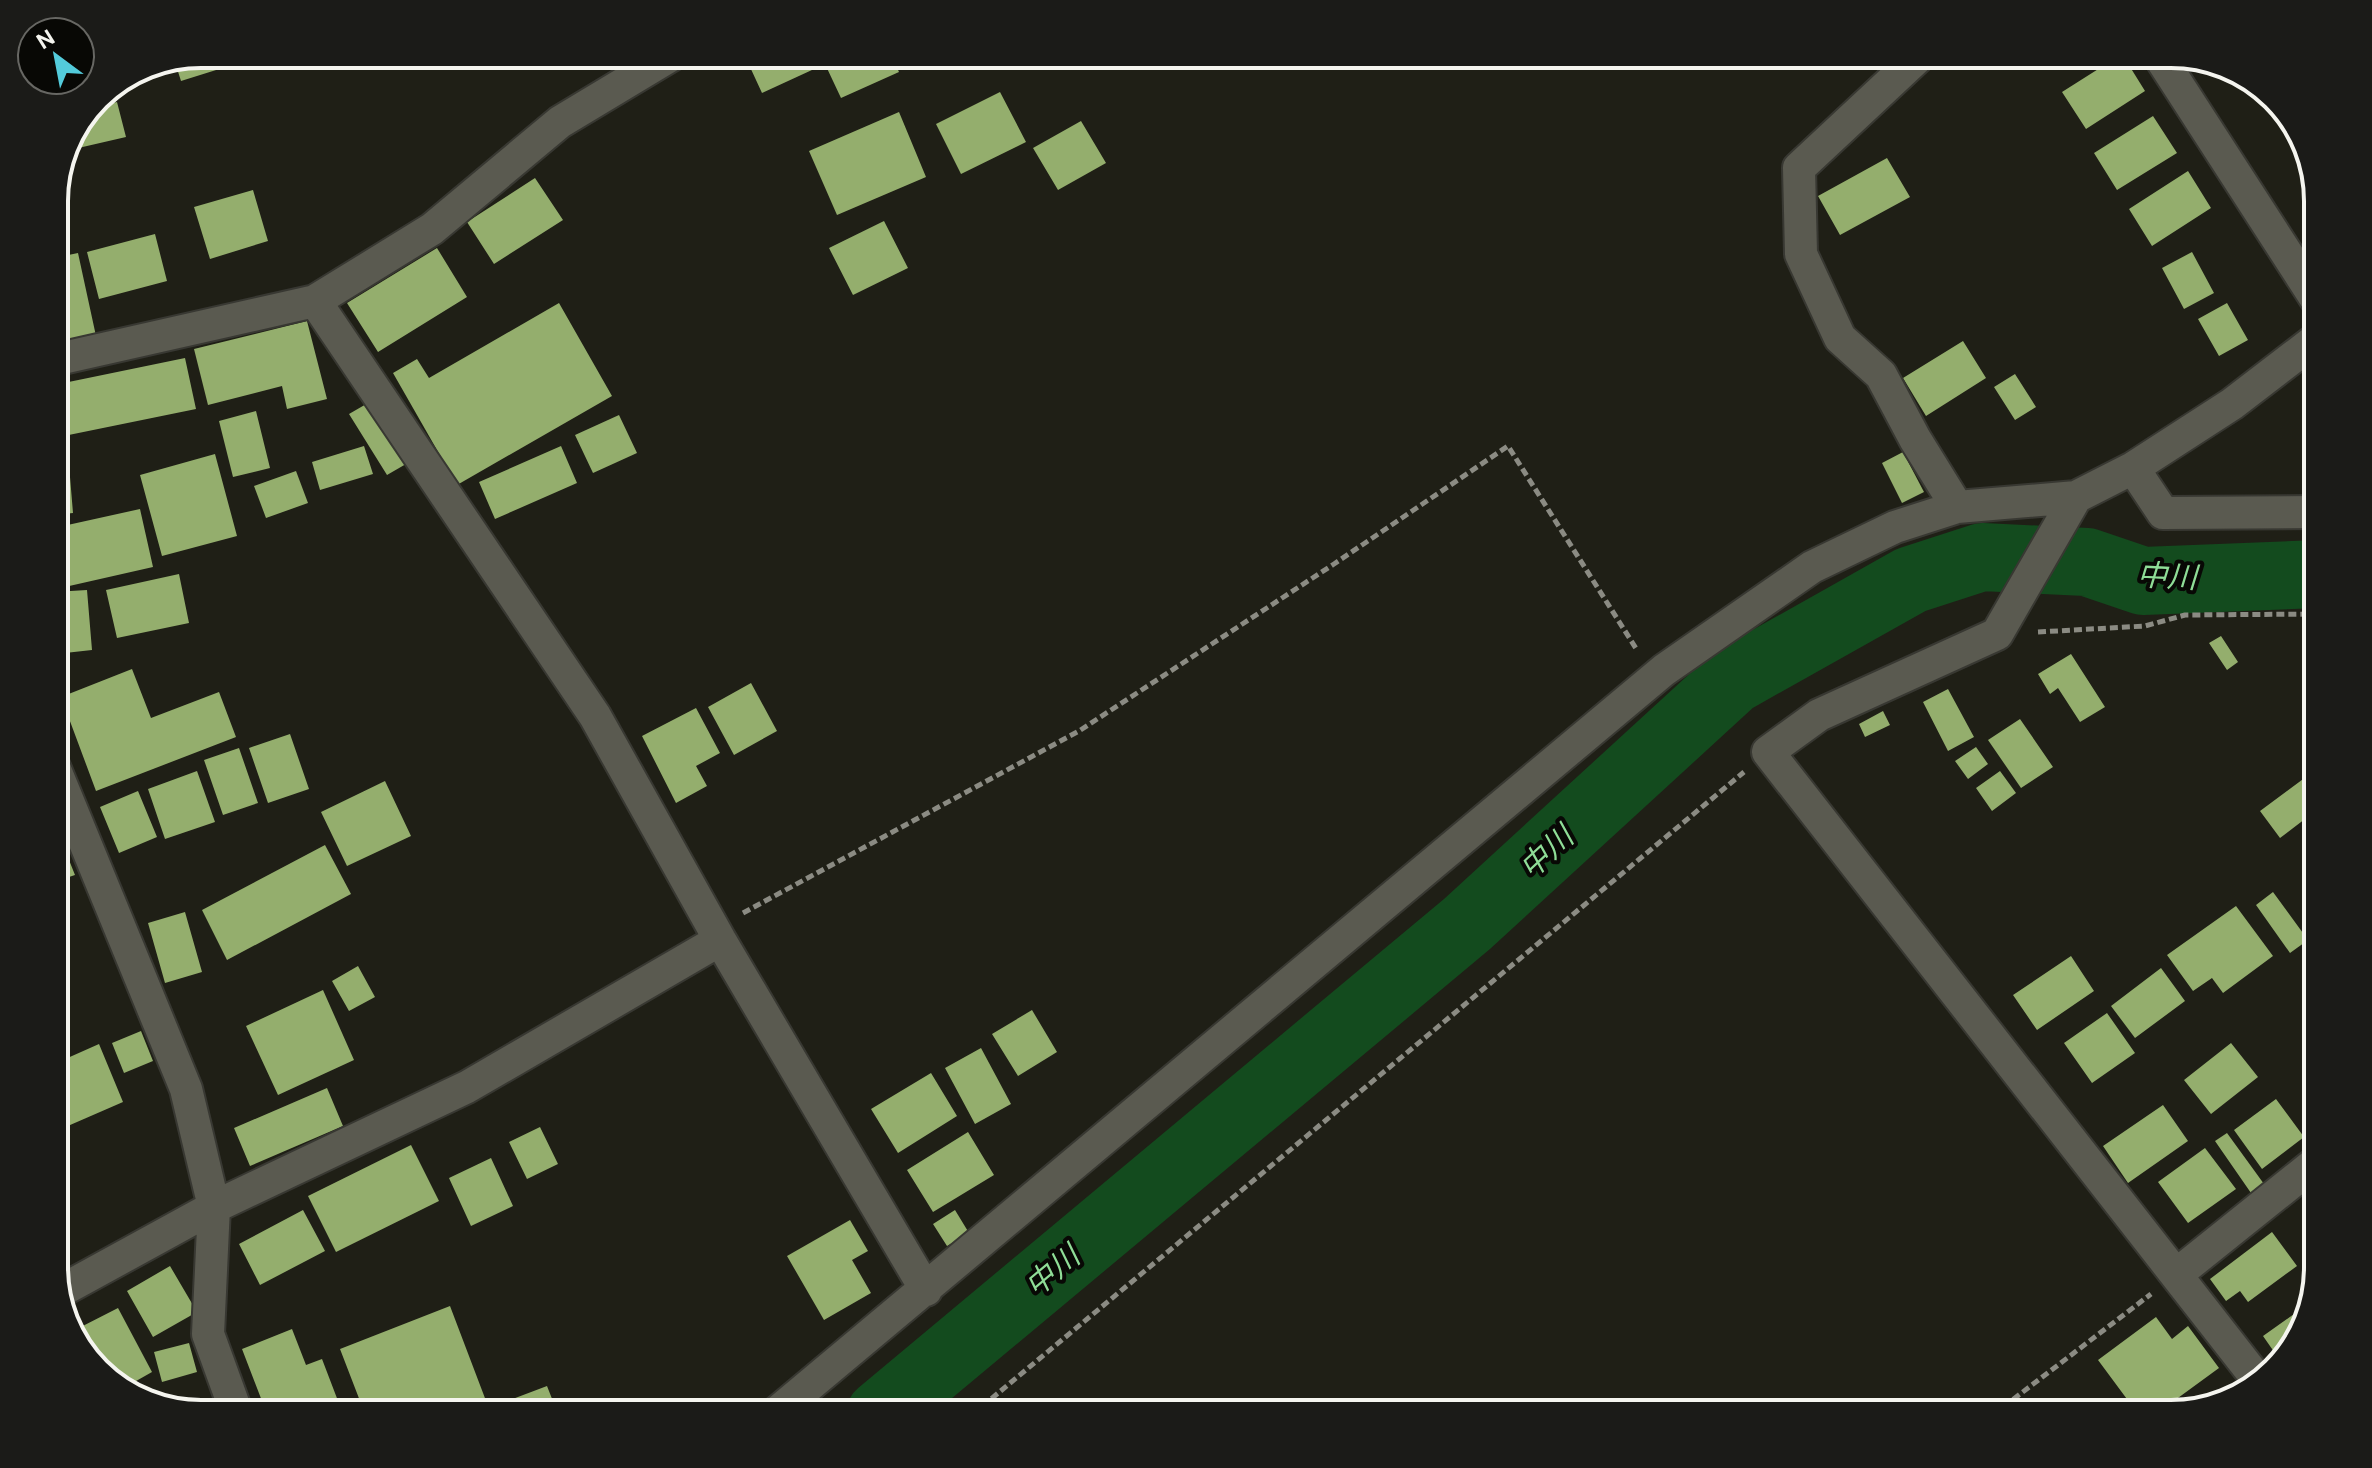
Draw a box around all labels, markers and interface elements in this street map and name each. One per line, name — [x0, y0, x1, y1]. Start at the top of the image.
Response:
north arrow — [16, 16, 96, 96]
text: N — [31, 23, 60, 56]
water label: 中川 — [2136, 555, 2201, 597]
water label: 中川 — [1511, 815, 1583, 887]
water label: 中川 — [1016, 1235, 1090, 1305]

